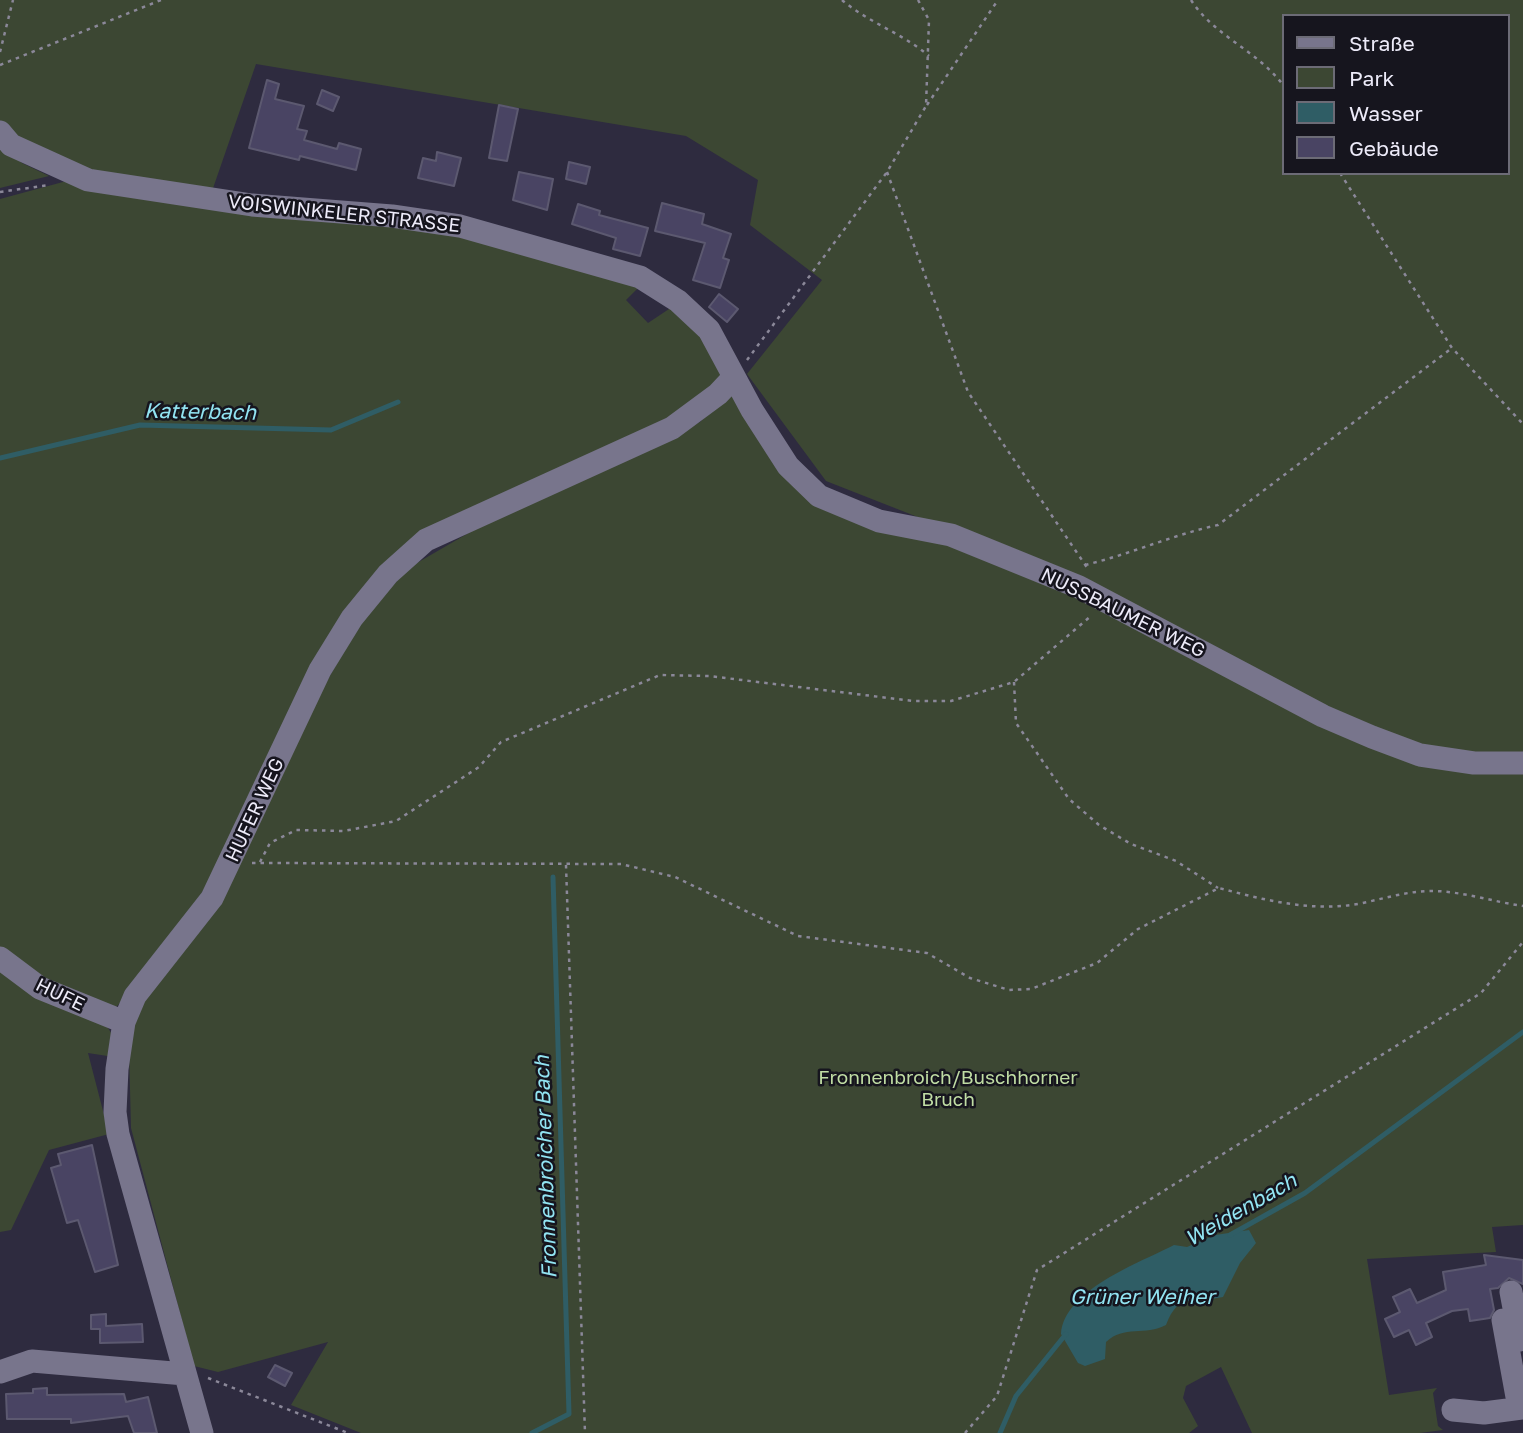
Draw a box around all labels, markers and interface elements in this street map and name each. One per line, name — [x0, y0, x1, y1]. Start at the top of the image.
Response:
legend — [1282, 14, 1509, 175]
text: Straße — [1349, 30, 1415, 56]
text: Park — [1349, 65, 1394, 91]
text: Wasser — [1349, 100, 1423, 126]
text: Gebäude — [1349, 135, 1439, 161]
street label: VOISWINKELER STRASSE — [227, 190, 461, 238]
water label: Katterbach — [144, 398, 256, 426]
street label: NUSSBAUMER WEG — [1037, 563, 1209, 663]
street label: HUFER WEG — [221, 754, 289, 866]
street label: HUFE — [32, 974, 88, 1016]
water label: Fronnenbroicher Bach — [530, 1055, 562, 1279]
park label: Fronnenbroich/Buschhorner Bruch — [818, 1067, 1078, 1111]
water label: Weidenbach — [1181, 1168, 1301, 1252]
water label: Grüner Weiher — [1070, 1284, 1214, 1310]

